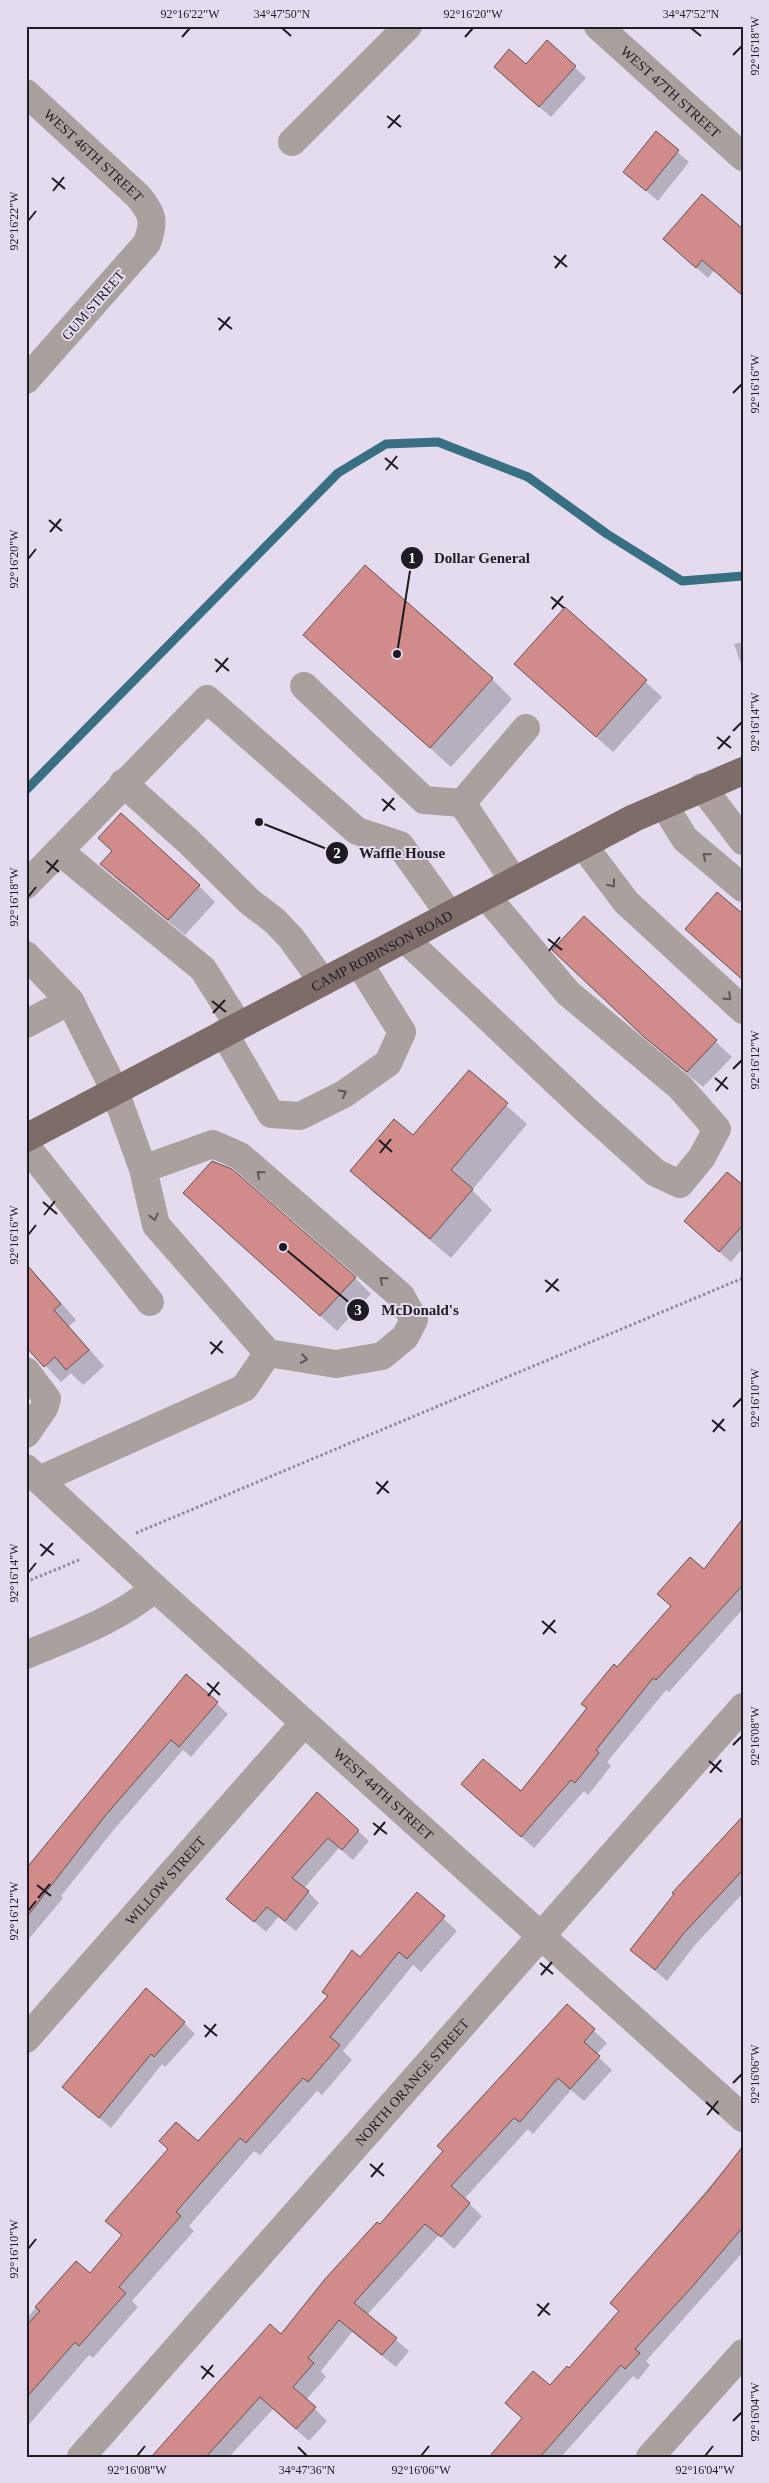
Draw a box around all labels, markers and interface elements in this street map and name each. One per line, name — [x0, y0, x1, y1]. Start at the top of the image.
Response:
text: 92°16'22"W — [160, 7, 220, 21]
text: 34°47'50"N — [254, 7, 311, 21]
text: 92°16'20"W — [443, 7, 503, 21]
text: 34°47'52"N — [663, 7, 720, 21]
text: 92°16'18"W — [748, 16, 762, 76]
street label: WEST 47TH STREET — [618, 43, 724, 141]
street label: WEST 46TH STREET — [41, 106, 146, 205]
text: 92°16'22"W — [7, 191, 21, 251]
street label: GUM STREET — [59, 267, 128, 343]
text: 92°16'16"W — [748, 354, 762, 414]
text: 92°16'20"W — [7, 529, 21, 589]
callout: Dollar General — [399, 543, 540, 573]
text: 1 — [408, 550, 416, 566]
text: Dollar General — [434, 550, 530, 566]
text: 92°16'14"W — [748, 692, 762, 752]
callout: Waffle House — [324, 838, 455, 868]
text: 2 — [333, 845, 341, 861]
text: Waffle House — [359, 845, 445, 861]
one-way arrow — [703, 853, 712, 862]
text: 92°16'18"W — [7, 867, 21, 927]
one-way arrow — [606, 878, 615, 888]
street label: CAMP ROBINSON ROAD — [309, 908, 455, 995]
one-way arrow — [723, 991, 732, 1000]
text: 92°16'12"W — [748, 1030, 762, 1090]
one-way arrow — [338, 1090, 347, 1100]
one-way arrow — [257, 1171, 266, 1180]
text: 92°16'16"W — [7, 1205, 21, 1265]
one-way arrow — [148, 1212, 159, 1221]
one-way arrow — [379, 1277, 388, 1286]
callout: McDonald's — [346, 1295, 468, 1325]
text: 3 — [354, 1302, 362, 1318]
text: McDonald's — [381, 1302, 459, 1318]
one-way arrow — [300, 1353, 308, 1364]
text: 92°16'10"W — [748, 1368, 762, 1428]
text: 92°16'14"W — [7, 1543, 21, 1603]
text: 92°16'08"W — [748, 1706, 762, 1766]
street label: WEST 44TH STREET — [330, 1746, 437, 1843]
street label: WILLOW STREET — [123, 1833, 209, 1928]
text: 92°16'12"W — [7, 1881, 21, 1941]
street label: NORTH ORANGE STREET — [352, 2016, 473, 2149]
text: 92°16'06"W — [748, 2044, 762, 2104]
text: 92°16'10"W — [7, 2219, 21, 2279]
text: 92°16'04"W — [748, 2382, 762, 2442]
text: 92°16'08"W — [107, 2463, 167, 2477]
text: 34°47'36"N — [279, 2463, 336, 2477]
text: 92°16'06"W — [391, 2463, 451, 2477]
text: 92°16'04"W — [675, 2463, 735, 2477]

